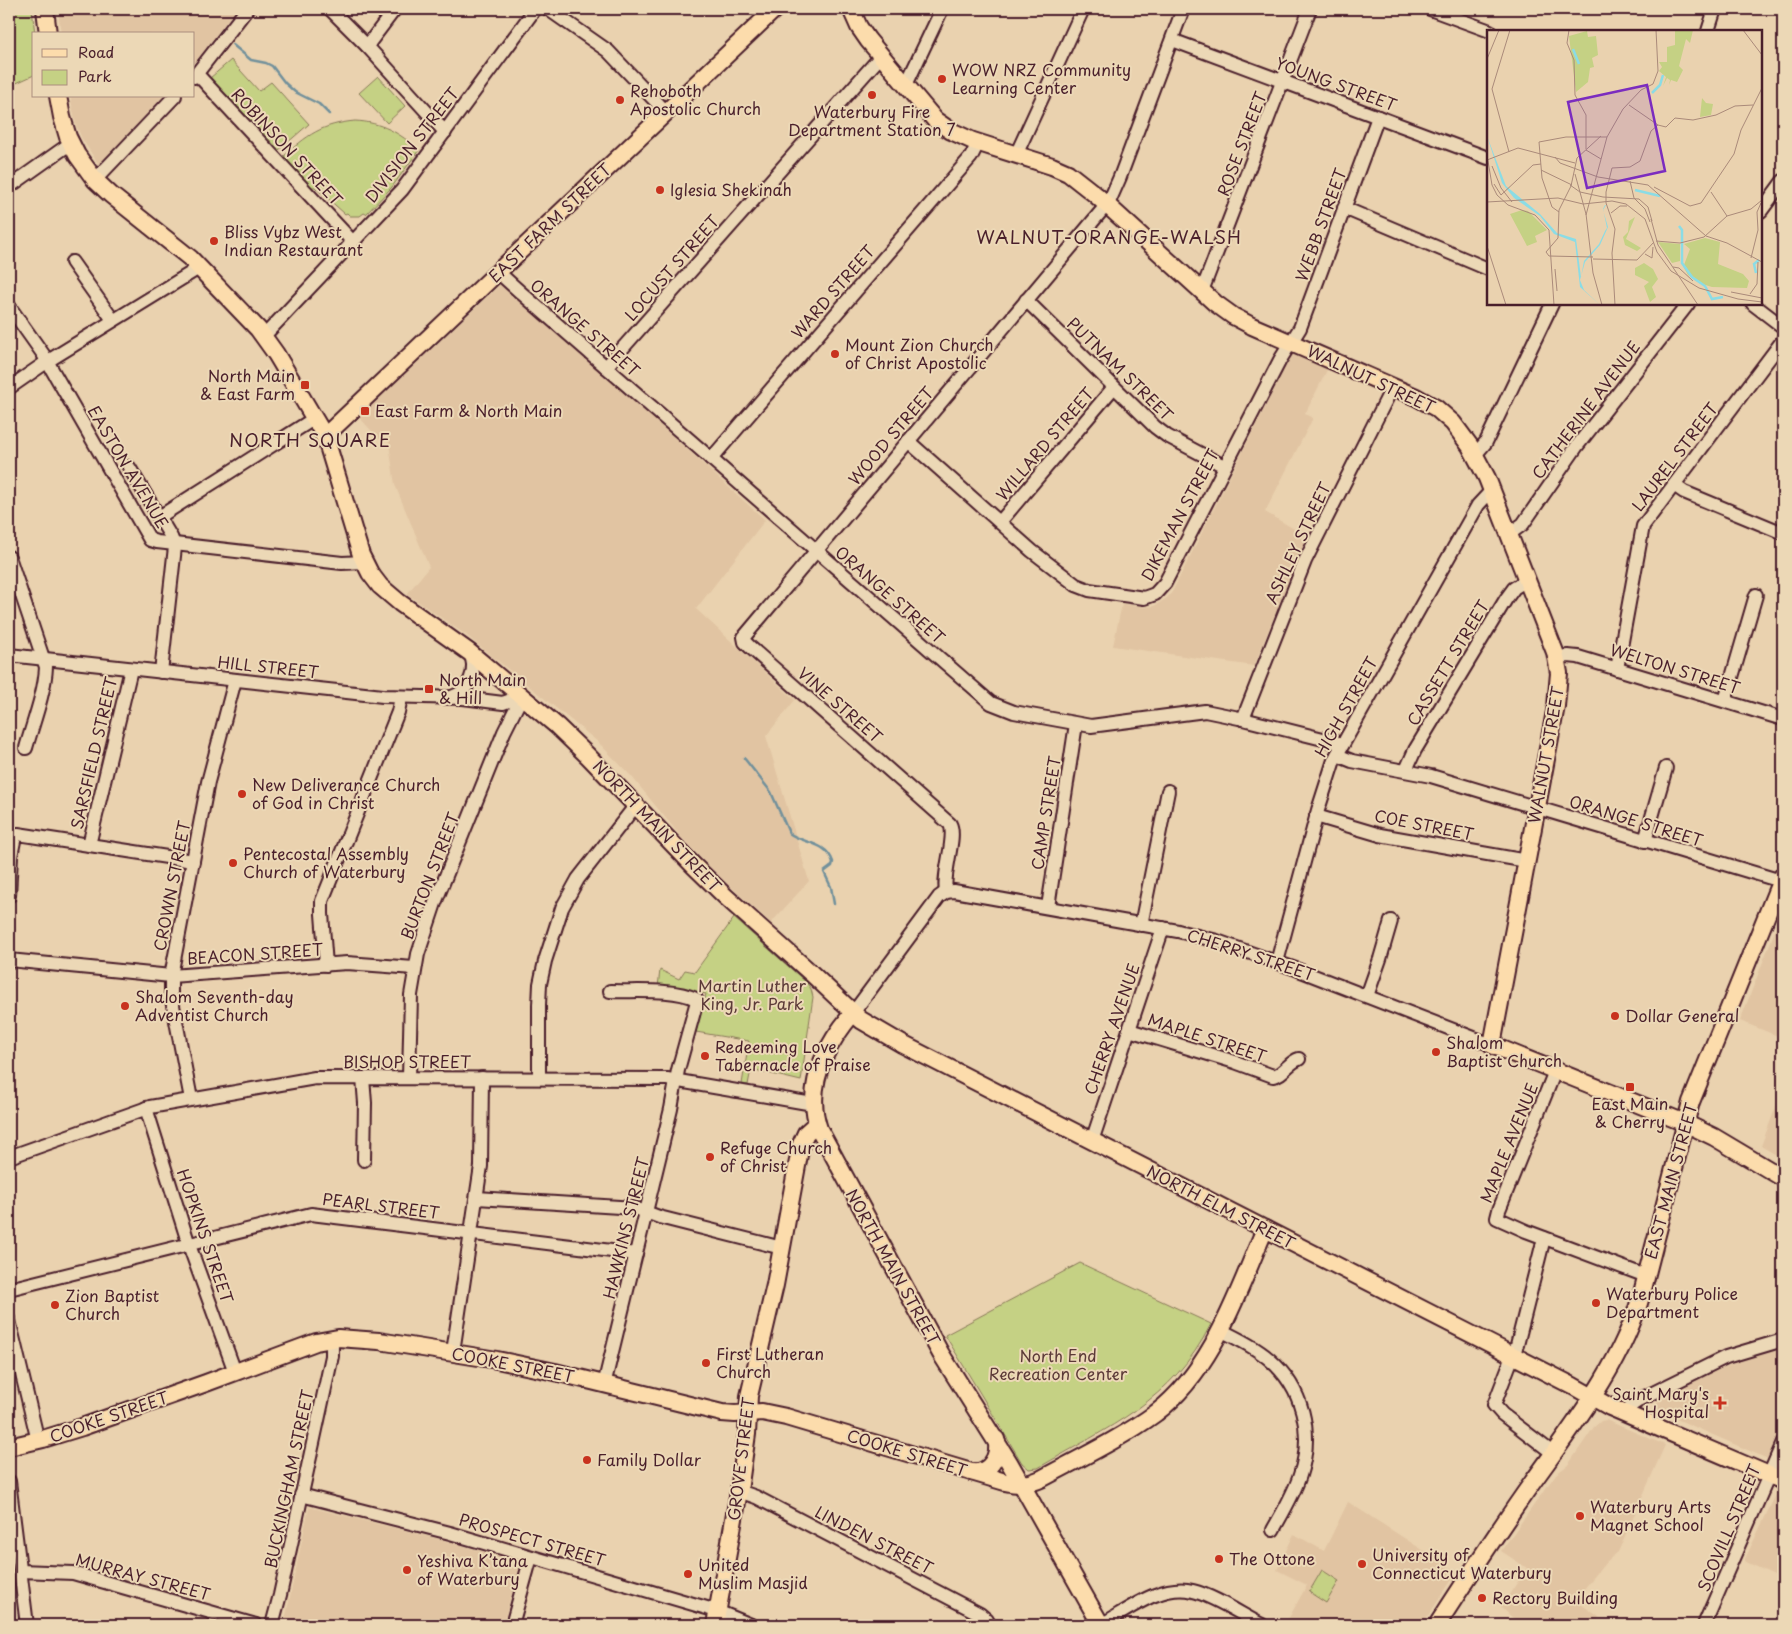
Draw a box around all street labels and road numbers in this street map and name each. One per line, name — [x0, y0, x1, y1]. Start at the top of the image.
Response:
street label: YOUNG STREET — [1273, 50, 1400, 116]
street label: ROBINSON STREET — [227, 82, 349, 211]
street label: DIVISION STREET — [359, 82, 464, 207]
street label: ROSE STREET — [1210, 88, 1272, 199]
street label: EAST FARM STREET — [482, 157, 616, 287]
street label: WEBB STREET — [1288, 165, 1352, 285]
street label: LOCUST STREET — [618, 209, 724, 326]
street label: WARD STREET — [785, 239, 880, 343]
street label: ORANGE STREET — [526, 273, 646, 382]
street label: PUTNAM STREET — [1062, 311, 1179, 426]
street label: CATHERINE AVENUE — [1525, 335, 1645, 483]
street label: WALNUT STREET — [1304, 338, 1439, 418]
street label: WOOD STREET — [842, 381, 939, 490]
street label: WILLARD STREET — [990, 382, 1099, 505]
street label: LAUREL STREET — [1625, 397, 1723, 516]
street label: EASTON AVENUE — [83, 400, 175, 532]
street label: DIKEMAN STREET — [1134, 444, 1224, 585]
street label: ASHLEY STREET — [1258, 478, 1336, 607]
street label: ORANGE STREET — [831, 540, 951, 649]
street label: CASSETT STREET — [1400, 595, 1494, 730]
street label: WELTON STREET — [1607, 637, 1743, 699]
street label: HILL STREET — [216, 649, 320, 683]
street label: HIGH STREET — [1308, 652, 1383, 761]
street label: VINE STREET — [793, 661, 888, 748]
street label: SARSFIELD STREET — [64, 674, 122, 831]
street label: WALNUT STREET — [1521, 684, 1569, 825]
street label: NORTH MAIN STREET — [588, 754, 727, 897]
street label: CAMP STREET — [1024, 754, 1066, 872]
street label: ORANGE STREET — [1567, 788, 1706, 852]
street label: COE STREET — [1372, 803, 1476, 845]
street label: BURTON STREET — [394, 808, 464, 943]
street label: CROWN STREET — [147, 819, 195, 953]
street label: CHERRY STREET — [1184, 922, 1318, 986]
street label: BEACON STREET — [186, 936, 324, 970]
street label: CHERRY AVENUE — [1077, 960, 1145, 1098]
street label: MAPLE STREET — [1145, 1007, 1270, 1068]
street label: BISHOP STREET — [343, 1049, 471, 1073]
street label: MAPLE AVENUE — [1473, 1079, 1543, 1206]
street label: EAST MAIN STREET — [1638, 1100, 1702, 1262]
street label: HAWKINS STREET — [596, 1154, 654, 1301]
street label: NORTH ELM STREET — [1143, 1158, 1300, 1254]
street label: HOPKINS STREET — [172, 1165, 240, 1306]
street label: NORTH MAIN STREET — [841, 1184, 947, 1349]
street label: PEARL STREET — [321, 1186, 441, 1224]
street label: COOKE STREET — [450, 1340, 577, 1388]
street label: COOKE STREET — [46, 1384, 171, 1448]
street label: BUCKINGHAM STREET — [257, 1387, 319, 1570]
street label: GROVE STREET — [721, 1396, 759, 1522]
street label: COOKE STREET — [844, 1422, 970, 1482]
street label: SCOVILL STREET — [1690, 1460, 1766, 1595]
street label: LINDEN STREET — [811, 1499, 938, 1579]
street label: PROSPECT STREET — [456, 1507, 609, 1572]
street label: MURRAY STREET — [73, 1547, 213, 1606]

